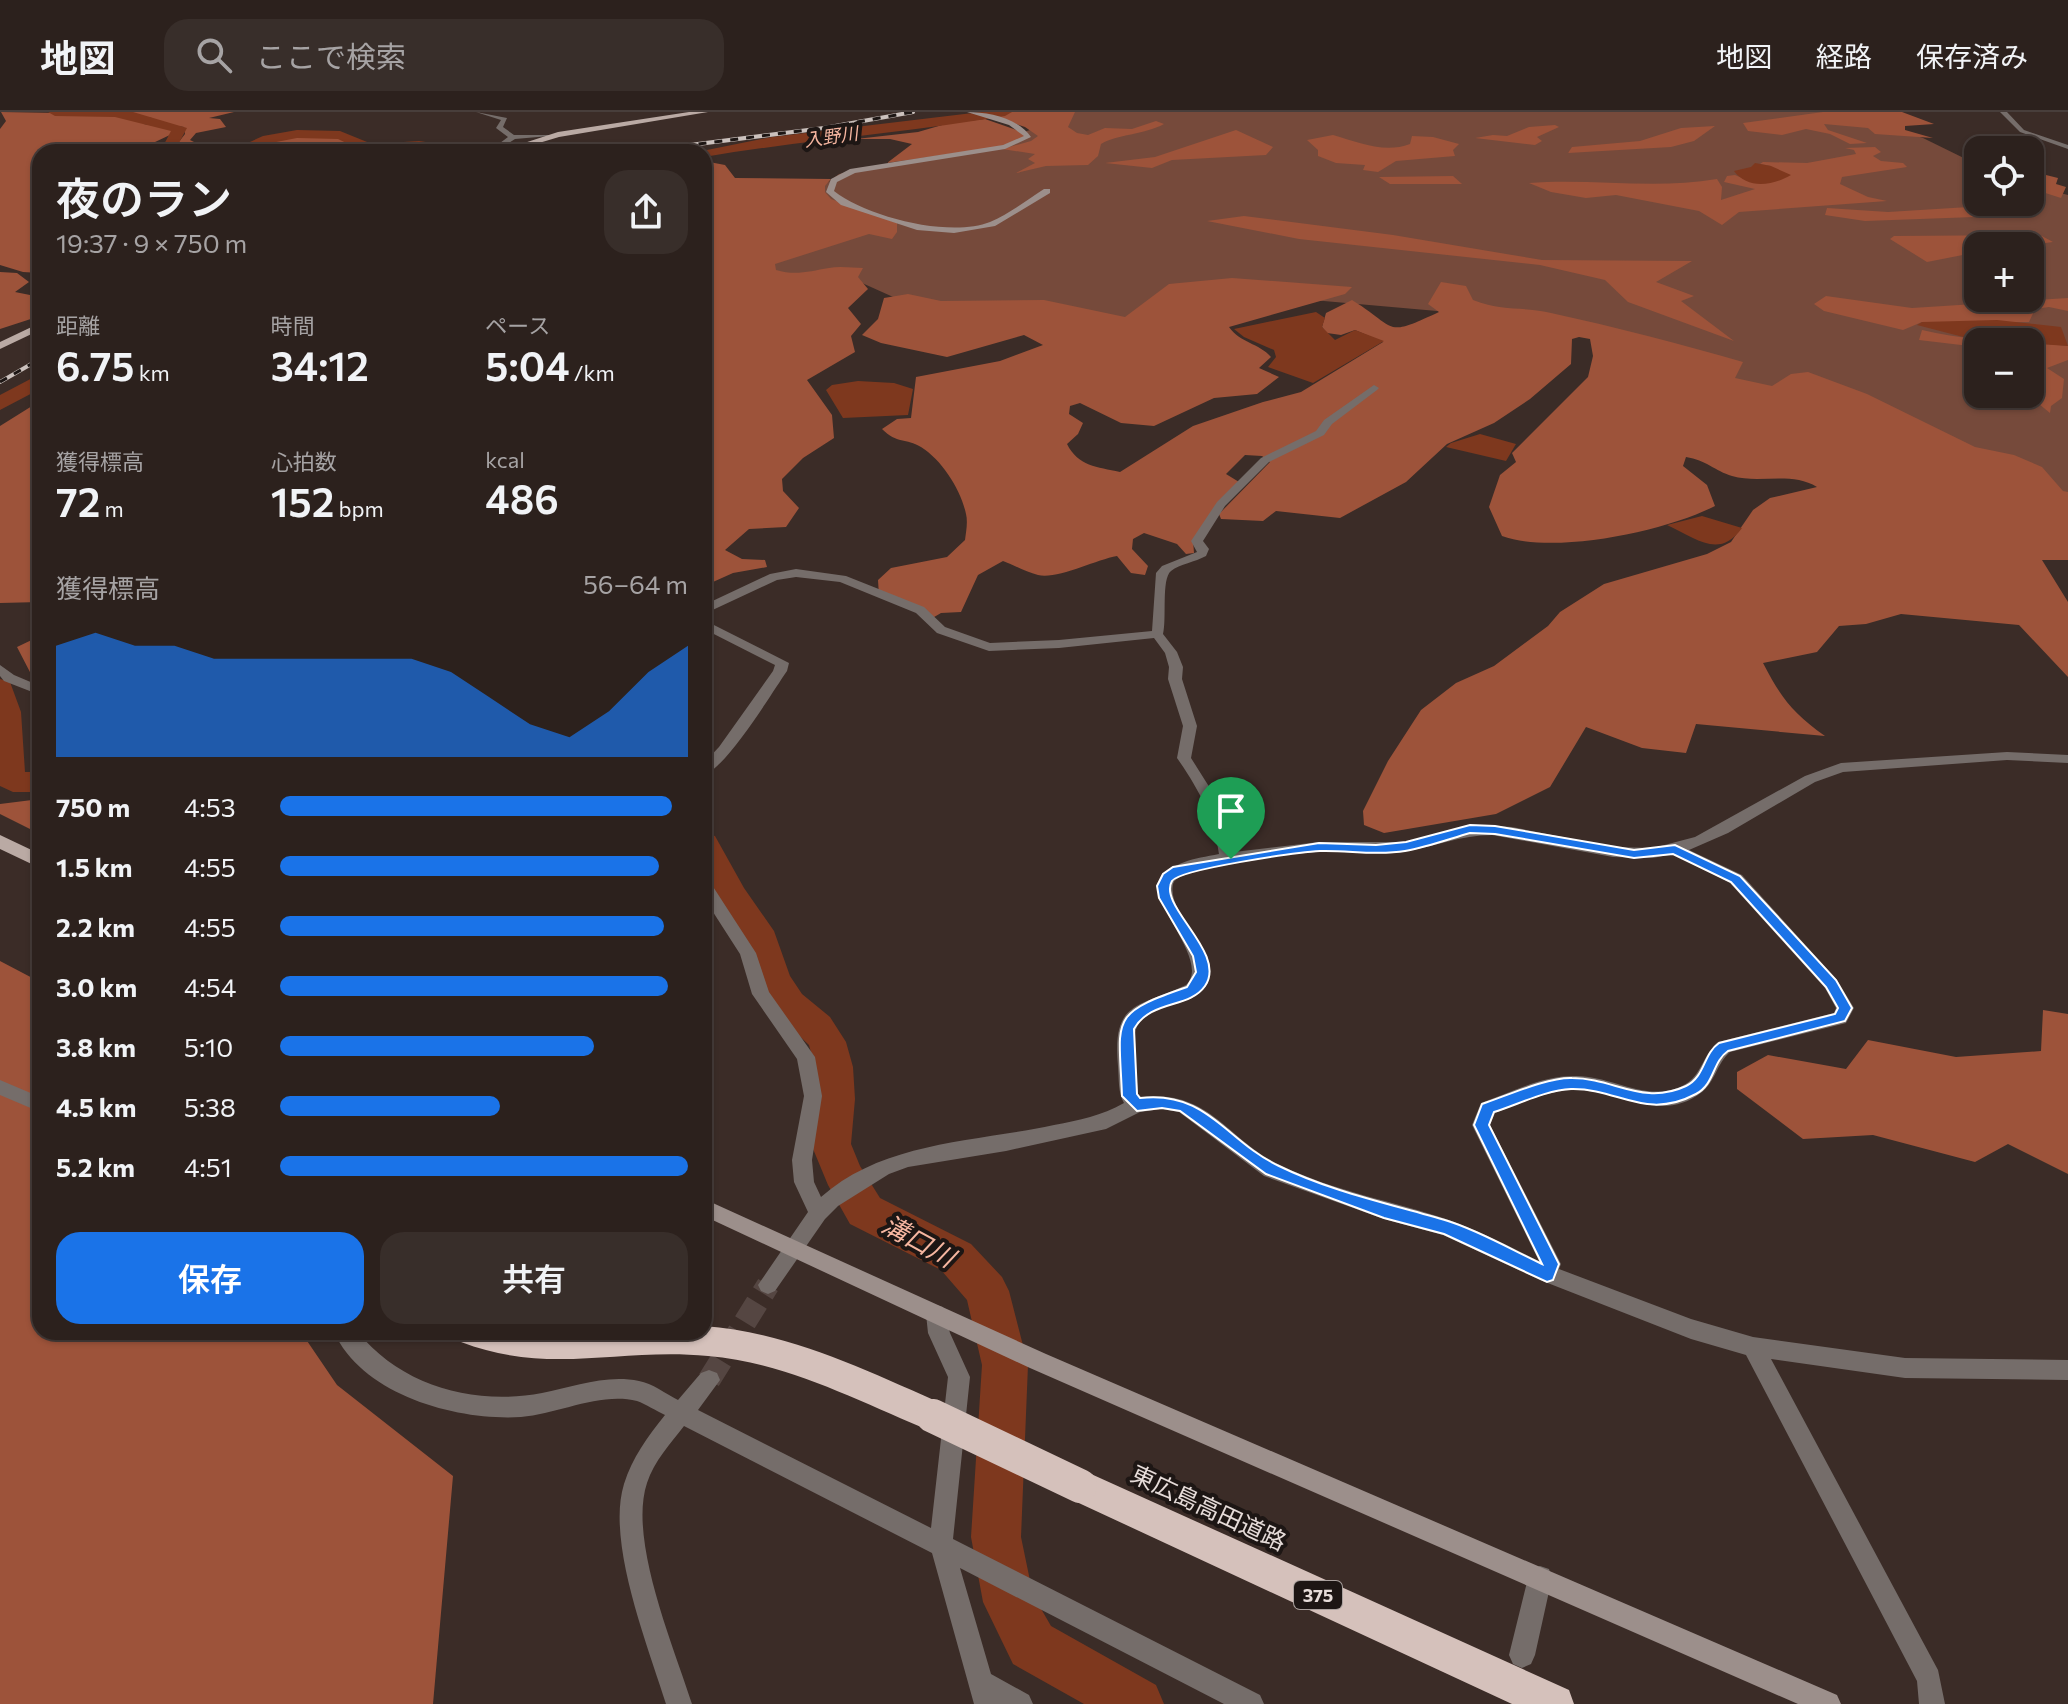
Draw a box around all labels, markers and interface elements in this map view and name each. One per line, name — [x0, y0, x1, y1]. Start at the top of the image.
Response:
search box — [164, 19, 724, 91]
text: 地図 — [40, 33, 116, 80]
icon: search — [192, 33, 236, 77]
text: ここで検索 — [256, 37, 406, 74]
text: 地図 — [1716, 39, 1772, 73]
text: 経路 — [1816, 39, 1872, 73]
text: 保存済み — [1916, 39, 2028, 73]
water label: 入野川 — [803, 121, 861, 151]
map controls — [1964, 136, 2044, 408]
button: locate — [1964, 136, 2044, 216]
text: 夜のラン — [56, 170, 232, 224]
button: share — [604, 170, 688, 254]
text: 19:37 · 9 × 750 m — [56, 227, 247, 258]
button: + — [1964, 232, 2044, 312]
text: 距離 — [56, 312, 100, 339]
text: 時間 — [271, 312, 315, 339]
text: ペース — [485, 312, 550, 339]
button: − — [1964, 328, 2044, 408]
text: 6.75 — [56, 340, 134, 389]
text: 34:12 — [271, 340, 369, 389]
text: 5:04 — [485, 340, 570, 389]
text: km — [134, 359, 170, 386]
text: /km — [570, 359, 615, 386]
text: kcal — [485, 446, 525, 473]
text: 獲得標高 — [56, 448, 144, 475]
text: 心拍数 — [271, 448, 337, 475]
text: 486 — [485, 473, 559, 522]
text: 72 — [56, 476, 100, 525]
text: 152 — [271, 476, 334, 525]
text: m — [100, 495, 124, 522]
text: bpm — [334, 495, 384, 522]
text: 56–64 m — [583, 568, 688, 599]
text: 獲得標高 — [56, 572, 160, 603]
pin — [1197, 777, 1265, 859]
icon: arrive — [1209, 789, 1253, 833]
text: 750 m — [56, 791, 130, 822]
text: 4:53 — [184, 791, 236, 822]
text: 1.5 km — [56, 851, 132, 882]
text: 4:55 — [184, 851, 236, 882]
text: 2.2 km — [56, 911, 135, 942]
text: 4:55 — [184, 911, 236, 942]
text: 3.0 km — [56, 971, 137, 1002]
text: 4:54 — [184, 971, 236, 1002]
text: 3.8 km — [56, 1031, 136, 1062]
text: 5:10 — [184, 1031, 233, 1062]
text: 4.5 km — [56, 1091, 136, 1122]
text: 5:38 — [184, 1091, 236, 1122]
text: 5.2 km — [56, 1151, 135, 1182]
text: 4:51 — [184, 1151, 232, 1182]
water label: 溝口川 — [877, 1208, 963, 1274]
button: 保存 — [56, 1232, 364, 1324]
button: 共有 — [380, 1232, 688, 1324]
street label: 東広島高田道路 — [1127, 1458, 1291, 1556]
road number: 375 — [1294, 1581, 1342, 1609]

